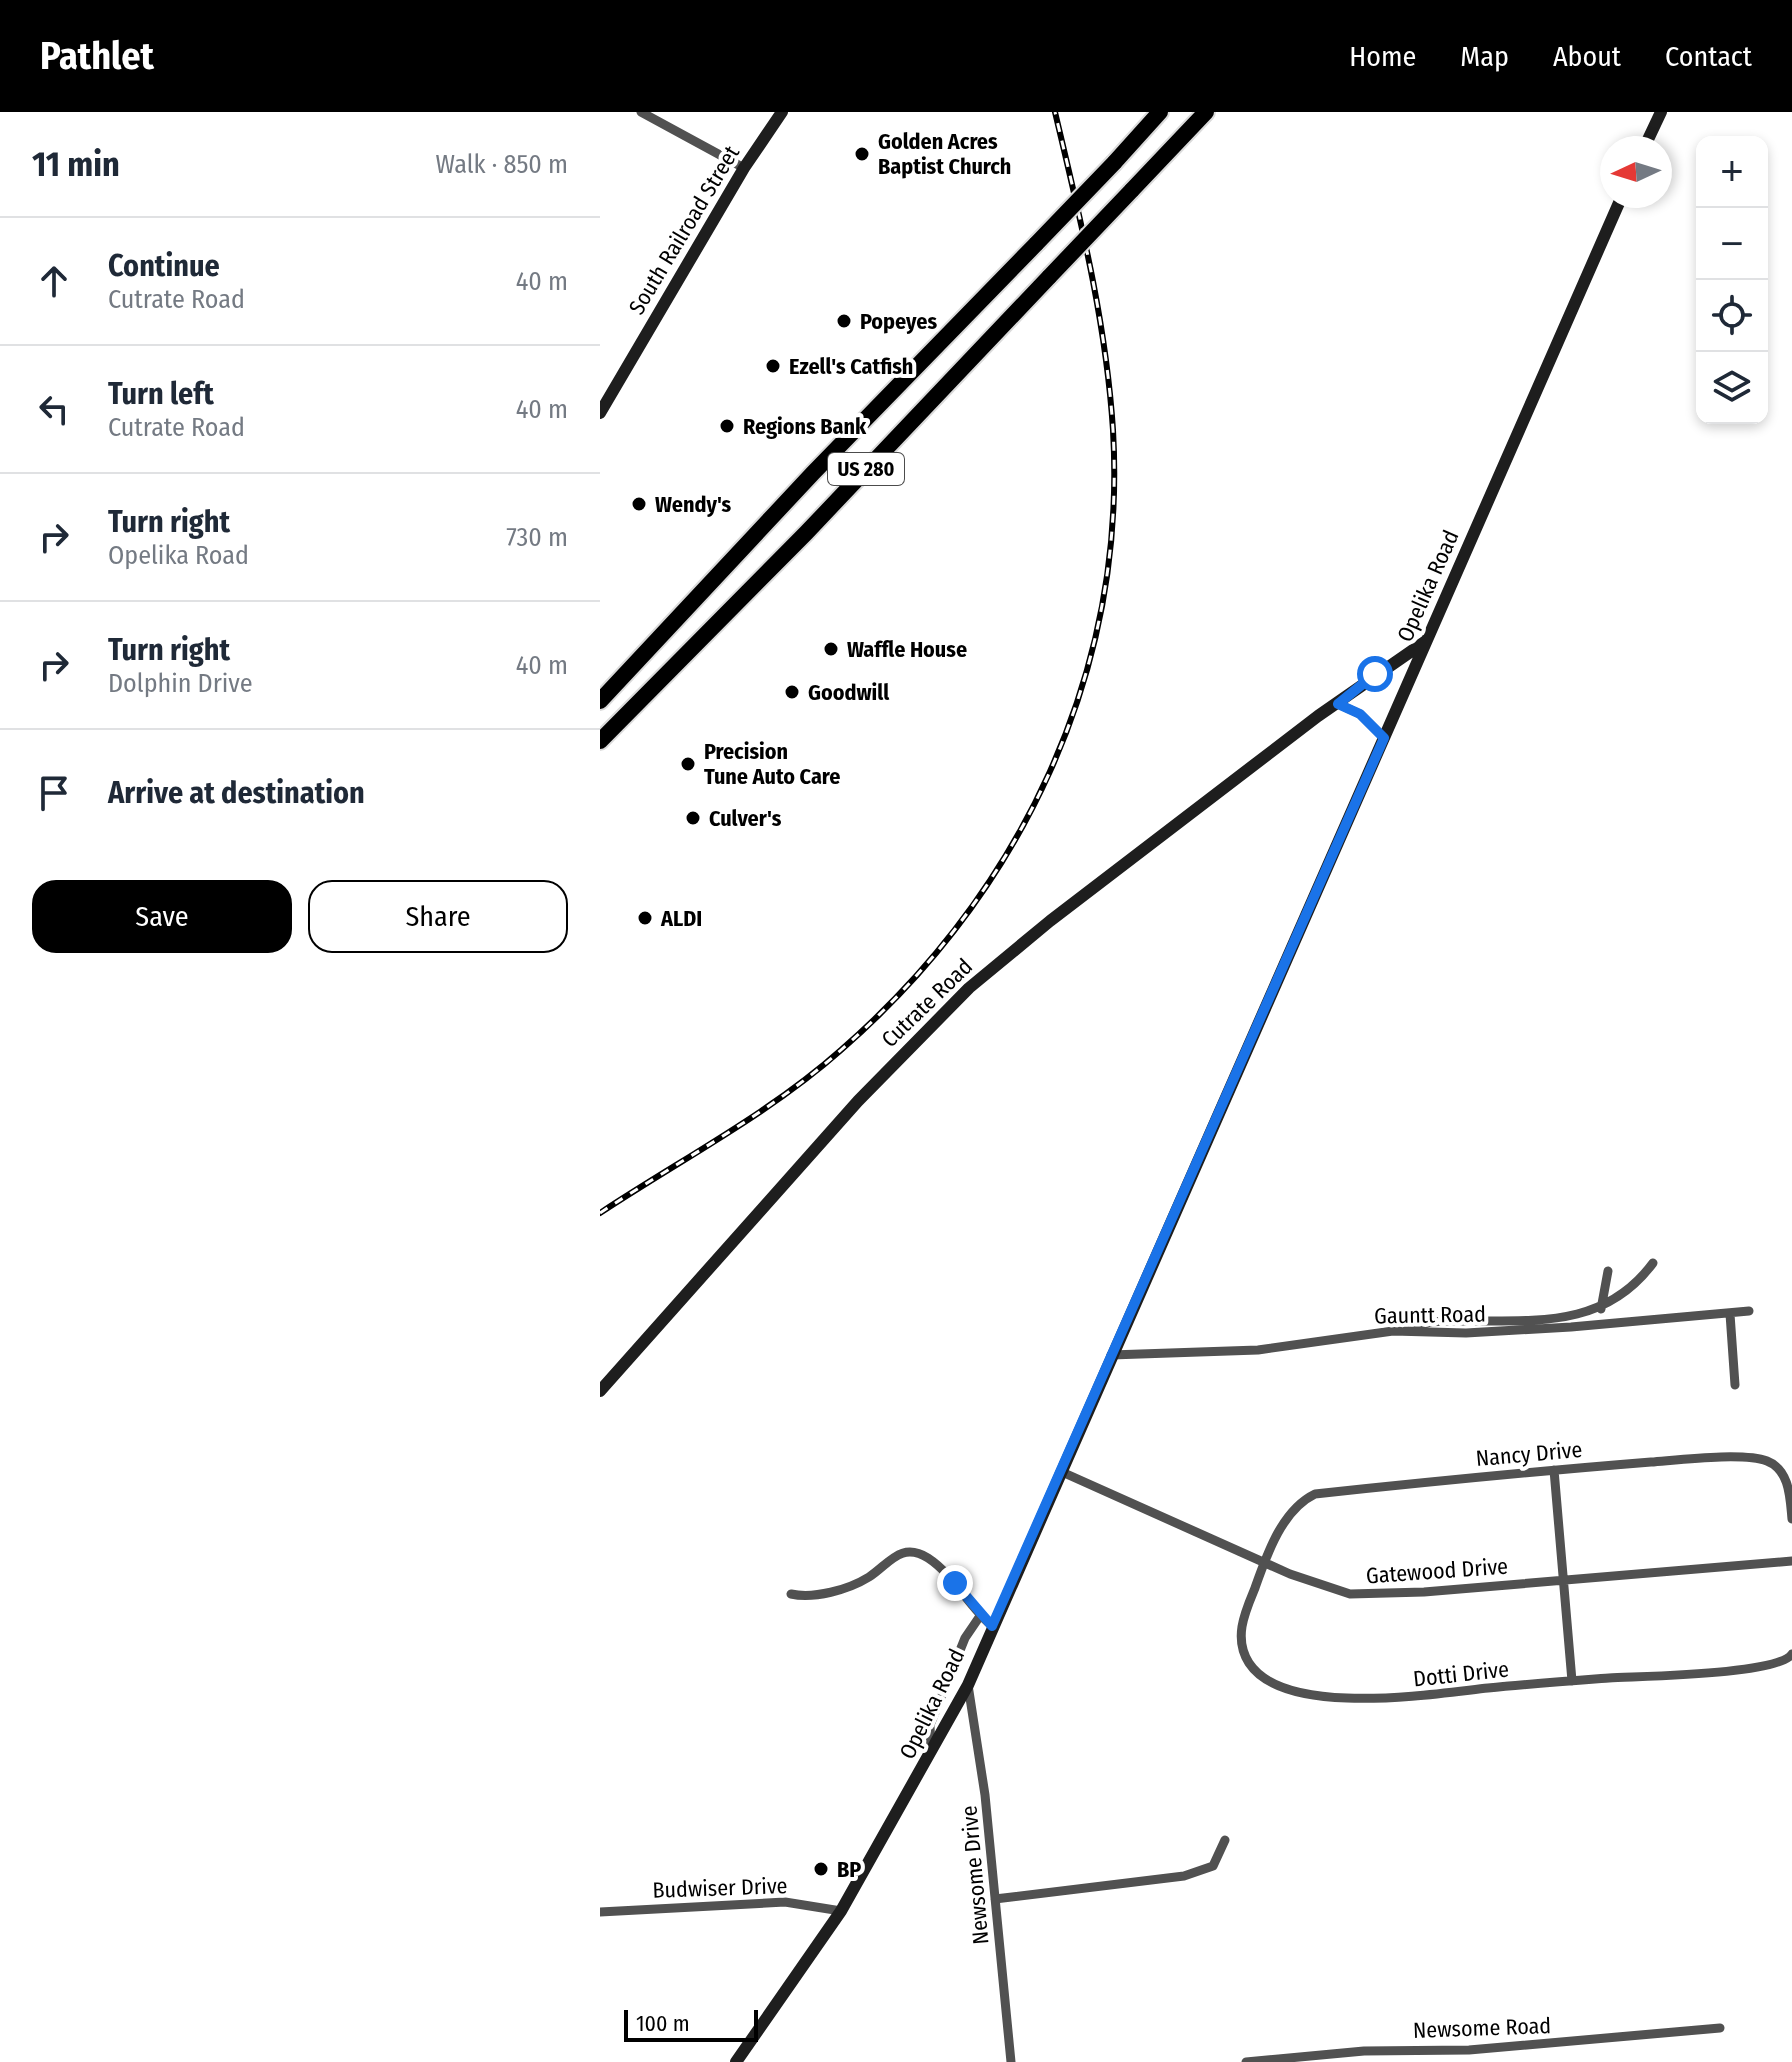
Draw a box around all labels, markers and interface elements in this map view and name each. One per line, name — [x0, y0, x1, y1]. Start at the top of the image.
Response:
text: Pathlet — [40, 33, 154, 79]
text: Home — [1349, 40, 1416, 73]
text: Map — [1460, 40, 1509, 73]
text: About — [1553, 40, 1621, 73]
text: Contact — [1665, 40, 1752, 73]
place label: Golden Acres Baptist Church — [878, 128, 1011, 180]
north arrow — [1600, 136, 1672, 208]
map controls — [1696, 136, 1768, 424]
button: + — [1696, 136, 1768, 208]
street label: South Railroad Street — [623, 140, 745, 319]
text: 11 min — [32, 144, 120, 185]
marker: Golden Acres Baptist Church — [853, 145, 871, 163]
text: Walk · 850 m — [436, 149, 568, 180]
button: − — [1696, 208, 1768, 280]
text: Continue — [108, 248, 220, 284]
icon: ahead — [32, 259, 76, 303]
text: 40 m — [516, 266, 568, 297]
button: locate — [1696, 280, 1768, 352]
text: Cutrate Road — [108, 284, 245, 315]
place label: Popeyes — [860, 308, 937, 335]
marker: Popeyes — [835, 312, 853, 330]
button: layers — [1696, 352, 1768, 424]
place label: Ezell's Catfish — [789, 353, 913, 380]
marker: Ezell's Catfish — [764, 357, 782, 375]
text: Turn left — [108, 376, 214, 412]
icon: left — [32, 387, 76, 431]
text: 40 m — [516, 394, 568, 425]
text: Cutrate Road — [108, 412, 245, 443]
place label: Regions Bank — [743, 413, 867, 440]
marker: Regions Bank — [718, 417, 736, 435]
road number: US 280 — [828, 453, 904, 485]
place label: Wendy's — [655, 491, 732, 518]
marker: Wendy's — [630, 495, 648, 513]
text: Turn right — [108, 504, 230, 540]
icon: right — [32, 515, 76, 559]
text: 730 m — [506, 522, 568, 553]
street label: Opelika Road — [1391, 526, 1465, 646]
text: Opelika Road — [108, 540, 249, 571]
text: Turn right — [108, 632, 230, 668]
place label: Waffle House — [847, 636, 967, 663]
marker: Waffle House — [822, 640, 840, 658]
icon: right — [32, 643, 76, 687]
text: 40 m — [516, 650, 568, 681]
route start — [1357, 656, 1393, 692]
text: Dolphin Drive — [108, 668, 253, 699]
place label: Goodwill — [808, 679, 890, 706]
marker: Goodwill — [783, 683, 801, 701]
place label: Precision Tune Auto Care — [704, 738, 840, 790]
marker: Precision Tune Auto Care — [679, 755, 697, 773]
icon: arrive — [32, 771, 76, 815]
text: Arrive at destination — [108, 775, 365, 811]
place label: Culver's — [709, 805, 782, 832]
marker: Culver's — [684, 809, 702, 827]
button: Save — [32, 880, 292, 953]
button: Share — [308, 880, 568, 953]
place label: ALDI — [660, 905, 702, 932]
marker: ALDI — [636, 909, 654, 927]
street label: Cutrate Road — [876, 953, 978, 1053]
street label: Gauntt Road — [1374, 1301, 1486, 1329]
street label: Nancy Drive — [1475, 1436, 1583, 1472]
street label: Gatewood Drive — [1365, 1553, 1509, 1589]
route end — [937, 1565, 973, 1601]
street label: Opelika Road — [894, 1645, 970, 1763]
street label: Dotti Drive — [1412, 1656, 1510, 1692]
street label: Newsome Drive — [955, 1805, 995, 1945]
place label: BP — [837, 1856, 861, 1883]
marker: BP — [812, 1860, 830, 1878]
street label: Budwiser Drive — [652, 1872, 788, 1904]
scale bar — [624, 2006, 758, 2042]
text: 100 m — [636, 2010, 690, 2037]
street label: Newsome Road — [1412, 2012, 1552, 2044]

